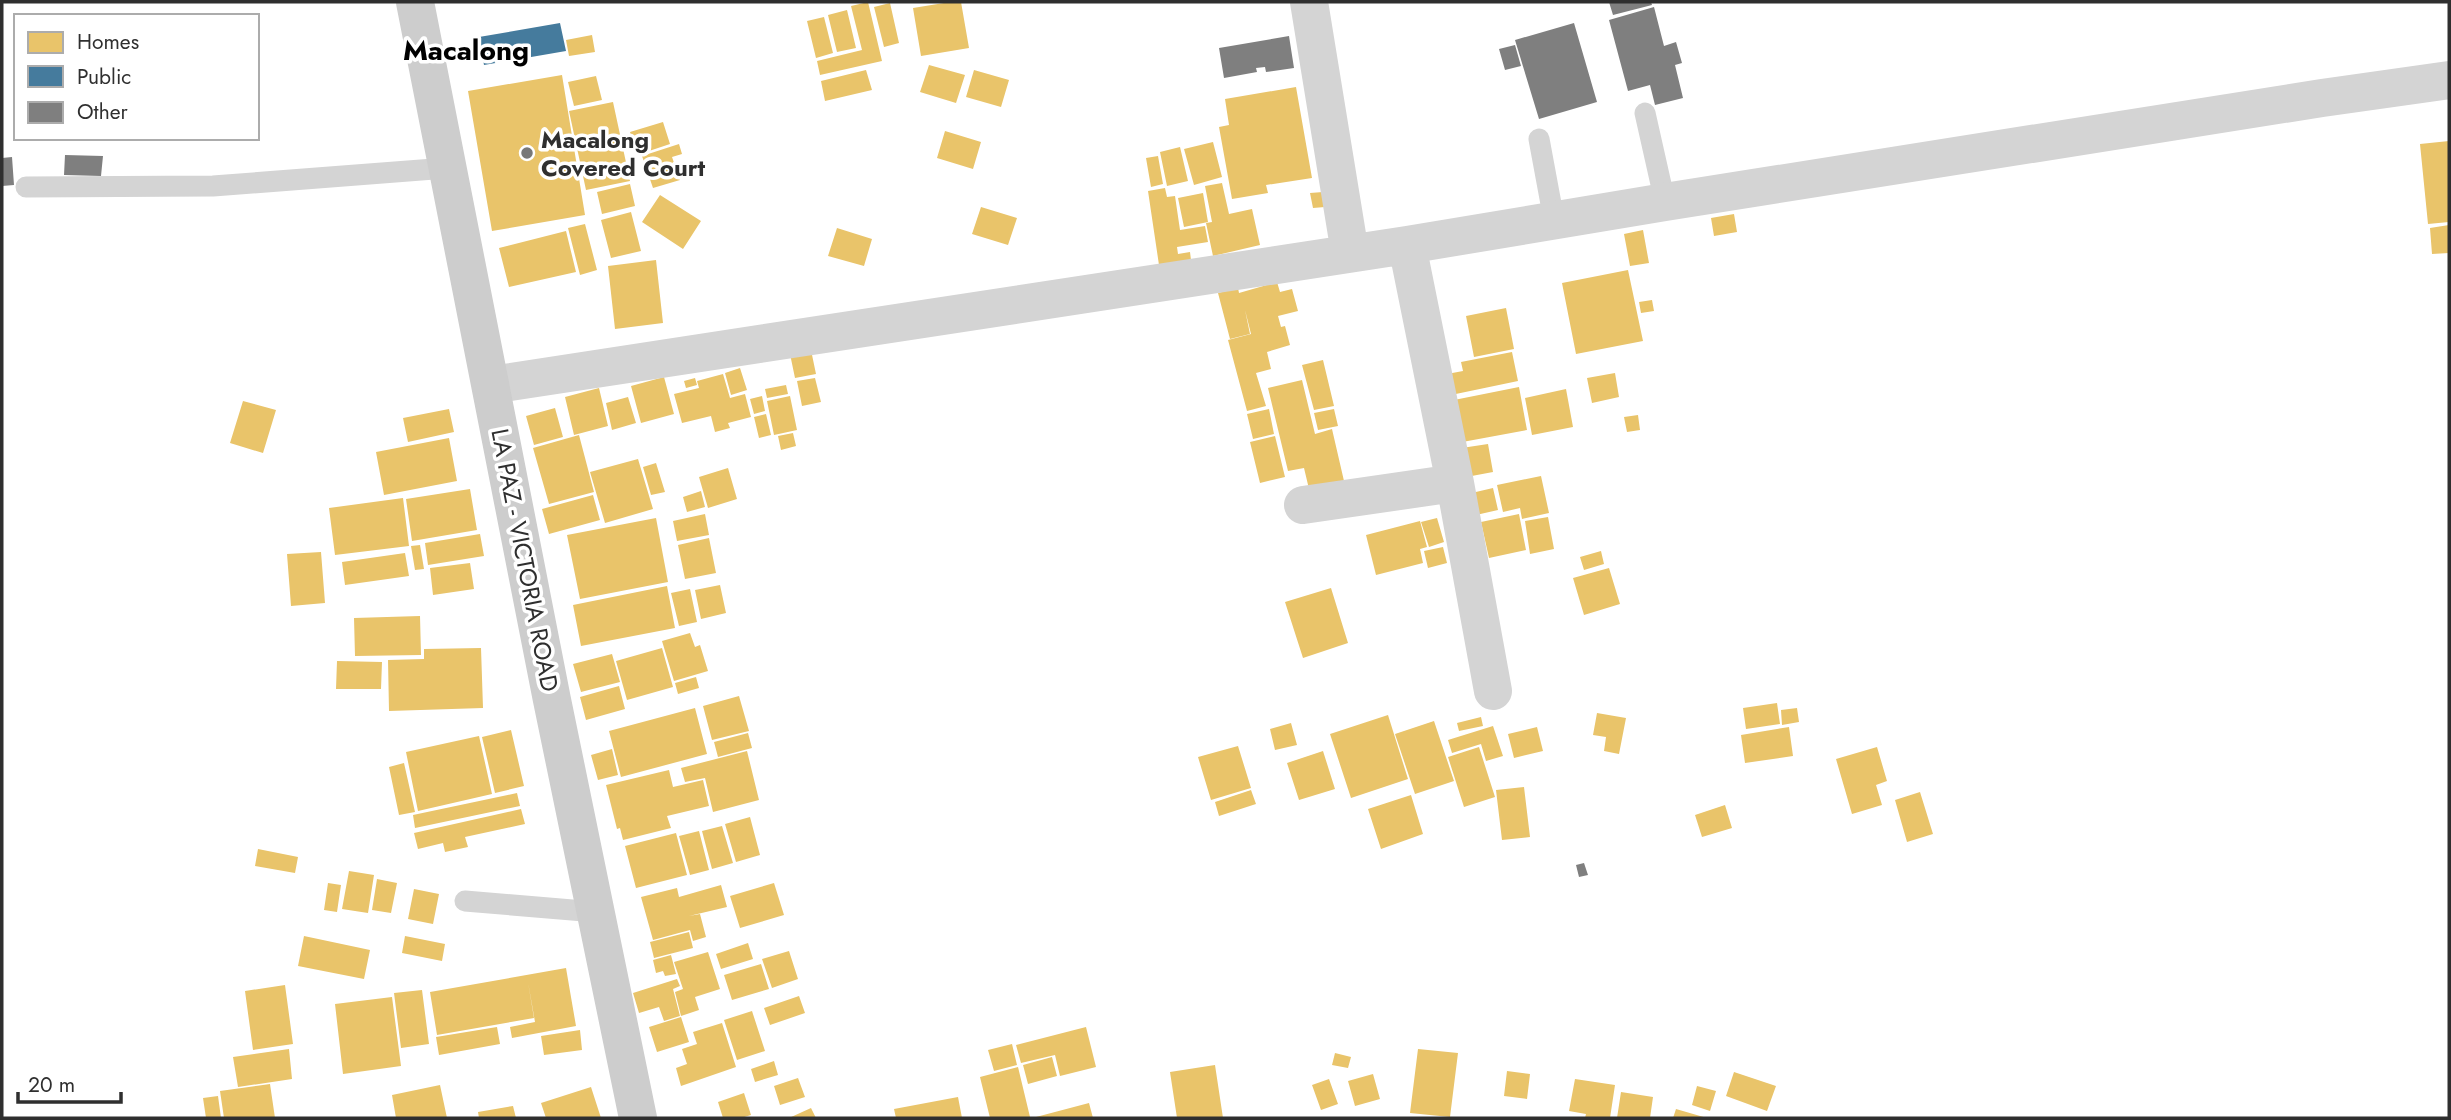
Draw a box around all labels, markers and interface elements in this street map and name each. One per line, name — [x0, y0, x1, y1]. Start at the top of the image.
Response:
legend — [14, 14, 259, 140]
text: Homes — [77, 27, 139, 57]
district label: Macalong — [403, 30, 529, 71]
text: Public — [77, 62, 131, 92]
text: Other — [77, 97, 128, 127]
place label: Macalong Covered Court — [541, 122, 706, 185]
marker: Macalong Covered Court — [519, 145, 535, 161]
street label: LA PAZ - VICTORIA ROAD — [482, 426, 568, 694]
scale bar — [18, 1060, 121, 1104]
text: 20 m — [28, 1070, 75, 1100]

